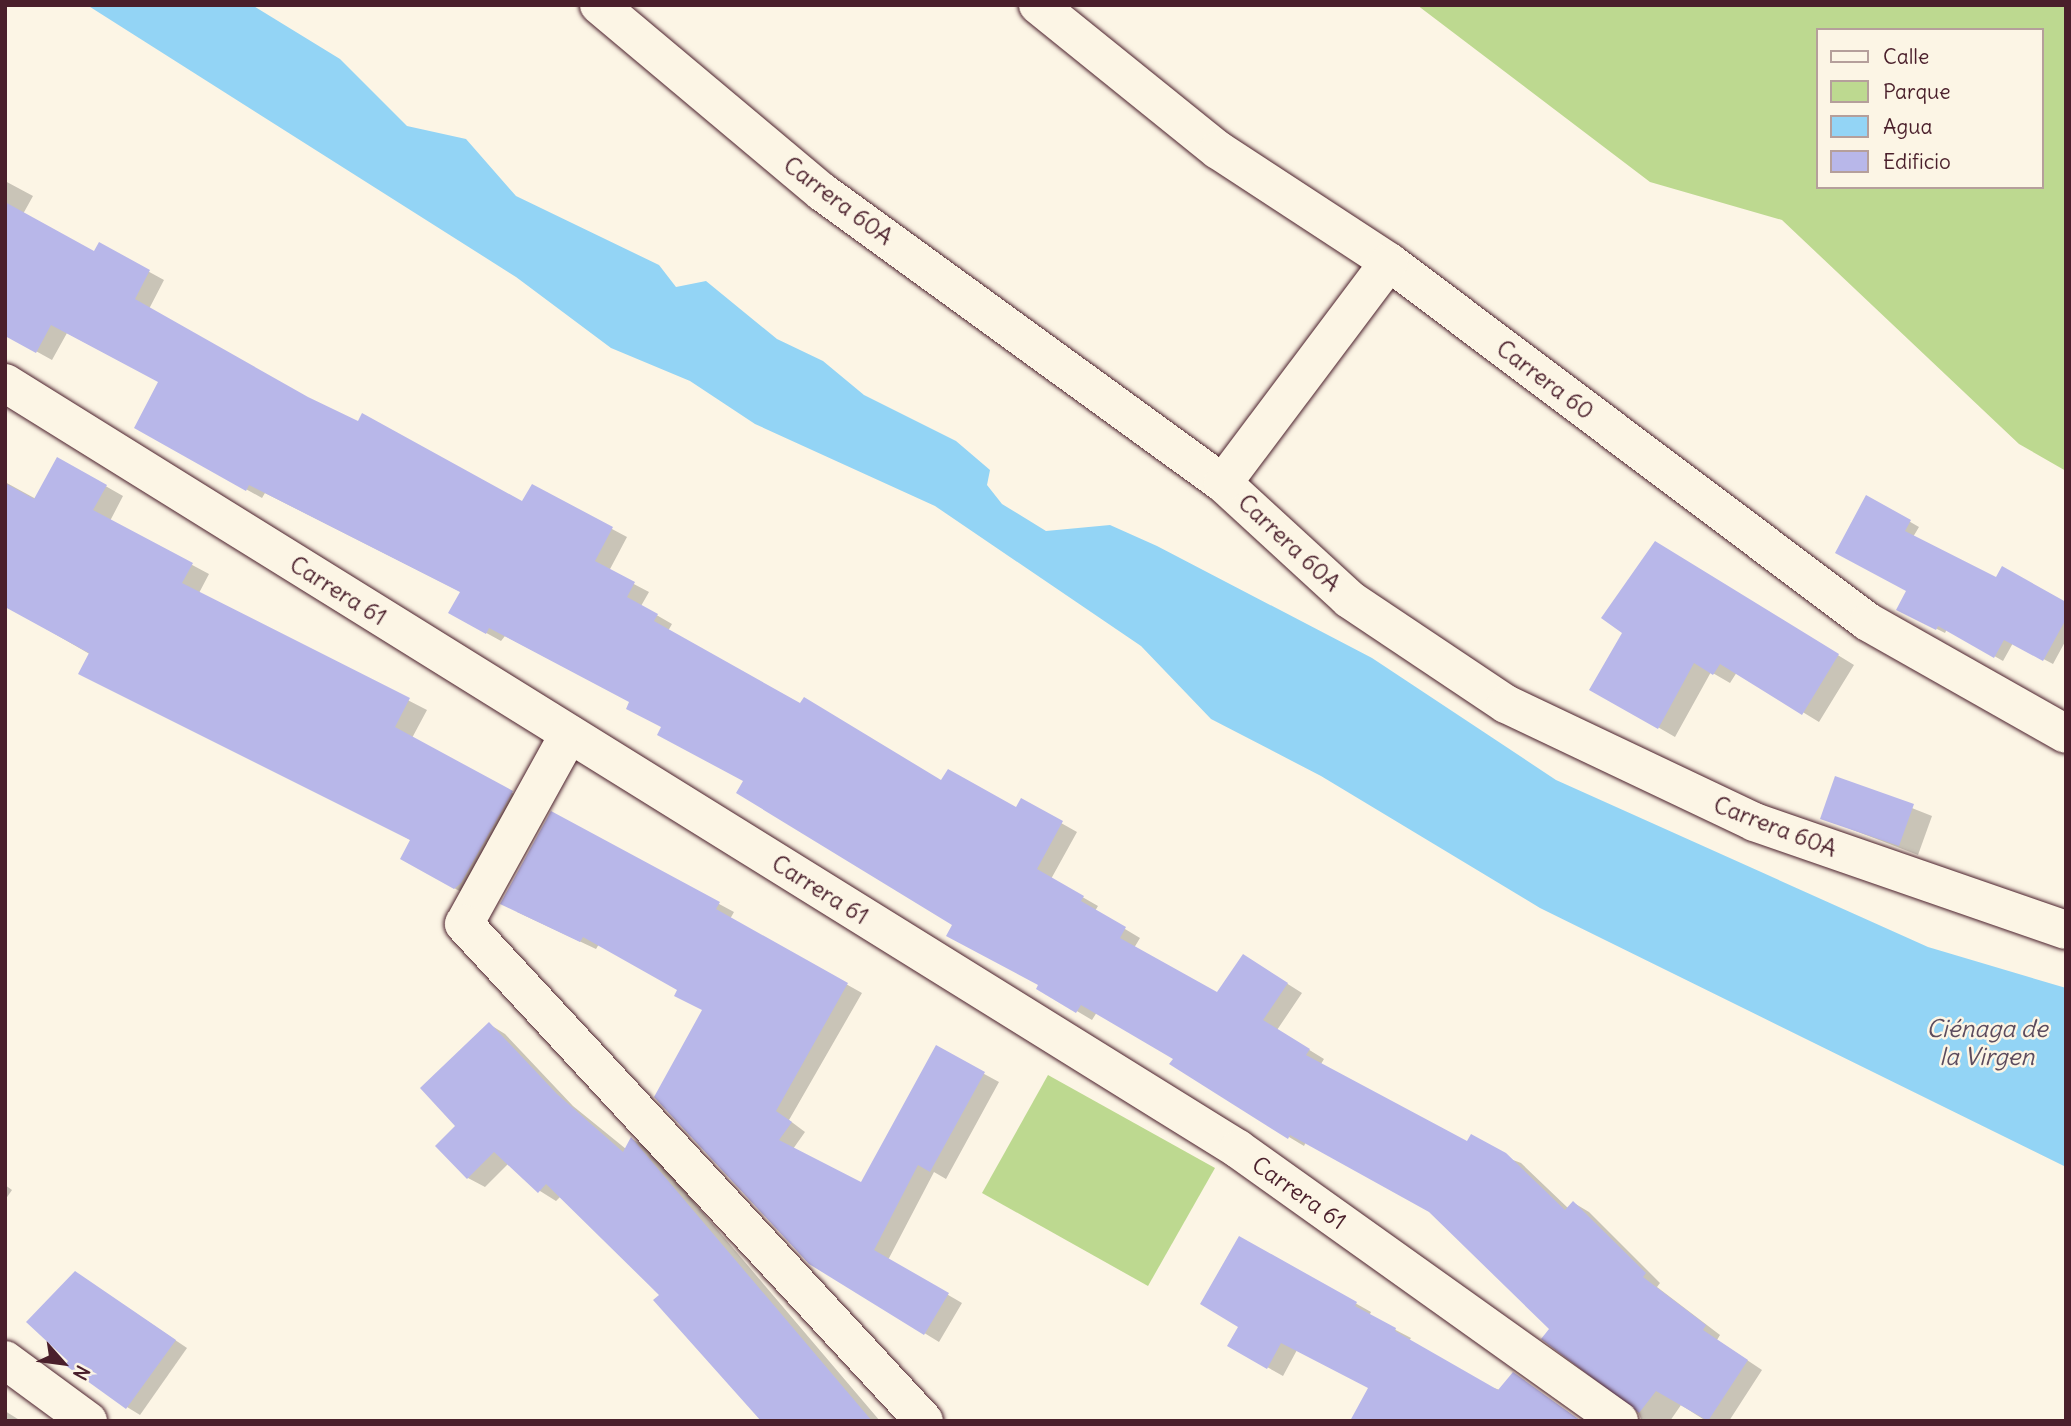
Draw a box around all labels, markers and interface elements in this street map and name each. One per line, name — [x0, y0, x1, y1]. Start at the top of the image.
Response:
legend — [1815, 28, 2043, 189]
text: Calle — [1883, 43, 1929, 70]
text: Parque — [1883, 78, 1951, 105]
text: Agua — [1883, 113, 1932, 140]
text: Edificio — [1883, 148, 1951, 175]
street label: Carrera 60A — [778, 151, 898, 251]
street label: Carrera 60 — [1491, 334, 1599, 426]
street label: Carrera 60A — [1232, 489, 1346, 597]
street label: Carrera 61 — [285, 550, 391, 632]
street label: Carrera 60A — [1710, 791, 1840, 863]
street label: Carrera 61 — [767, 849, 873, 931]
water label: Ciénaga de la Virgen — [1926, 1015, 2048, 1071]
street label: Carrera 61 — [1247, 1151, 1351, 1235]
north arrow — [28, 1328, 98, 1398]
text: N — [68, 1361, 95, 1384]

